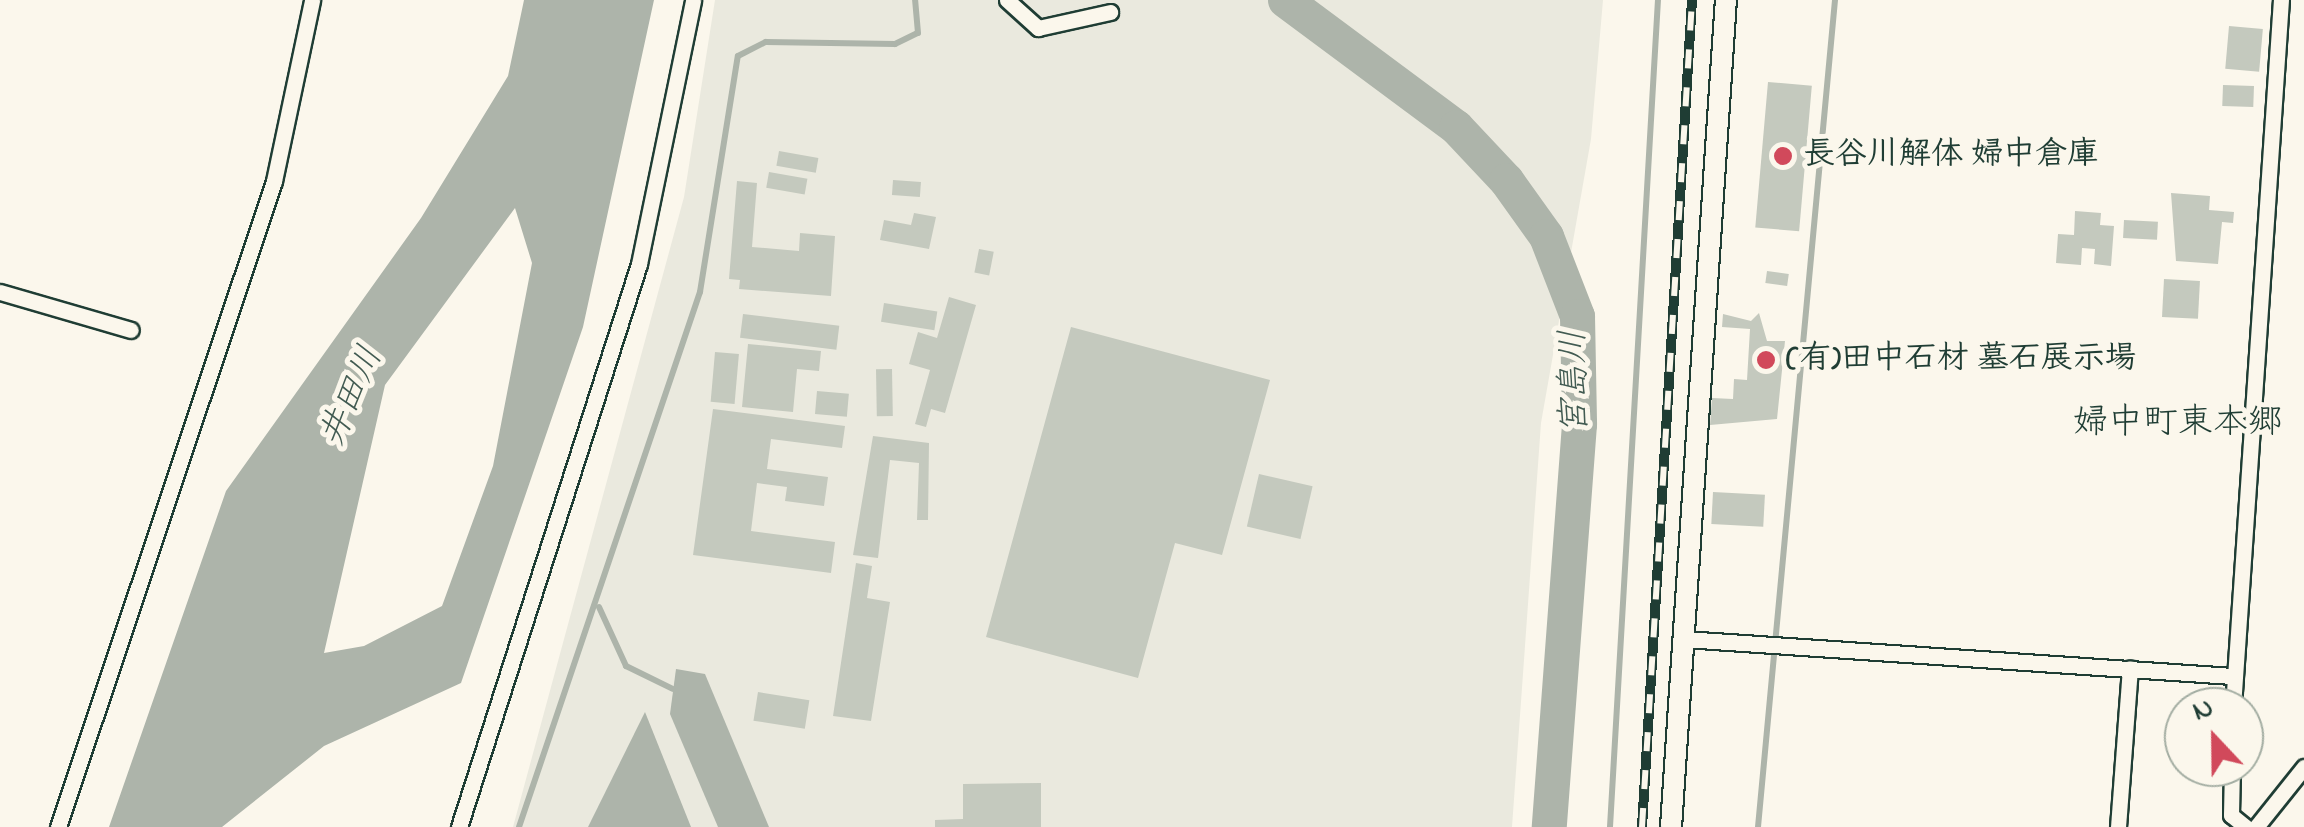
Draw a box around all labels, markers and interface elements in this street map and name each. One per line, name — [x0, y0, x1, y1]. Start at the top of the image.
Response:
place label: 長谷川解体 婦中倉庫 — [1803, 137, 2099, 175]
marker: 長谷川解体 婦中倉庫 — [1772, 145, 1794, 167]
water label: 宮島川 — [1554, 329, 1598, 435]
water label: 井田川 — [312, 340, 394, 454]
place label: (有)田中石材 墓石展示場 — [1786, 341, 2137, 379]
marker: (有)田中石材 墓石展示場 — [1755, 349, 1777, 371]
district label: 婦中町東本郷 — [2073, 403, 2283, 445]
north arrow — [2164, 687, 2264, 787]
text: N — [2187, 688, 2220, 733]

